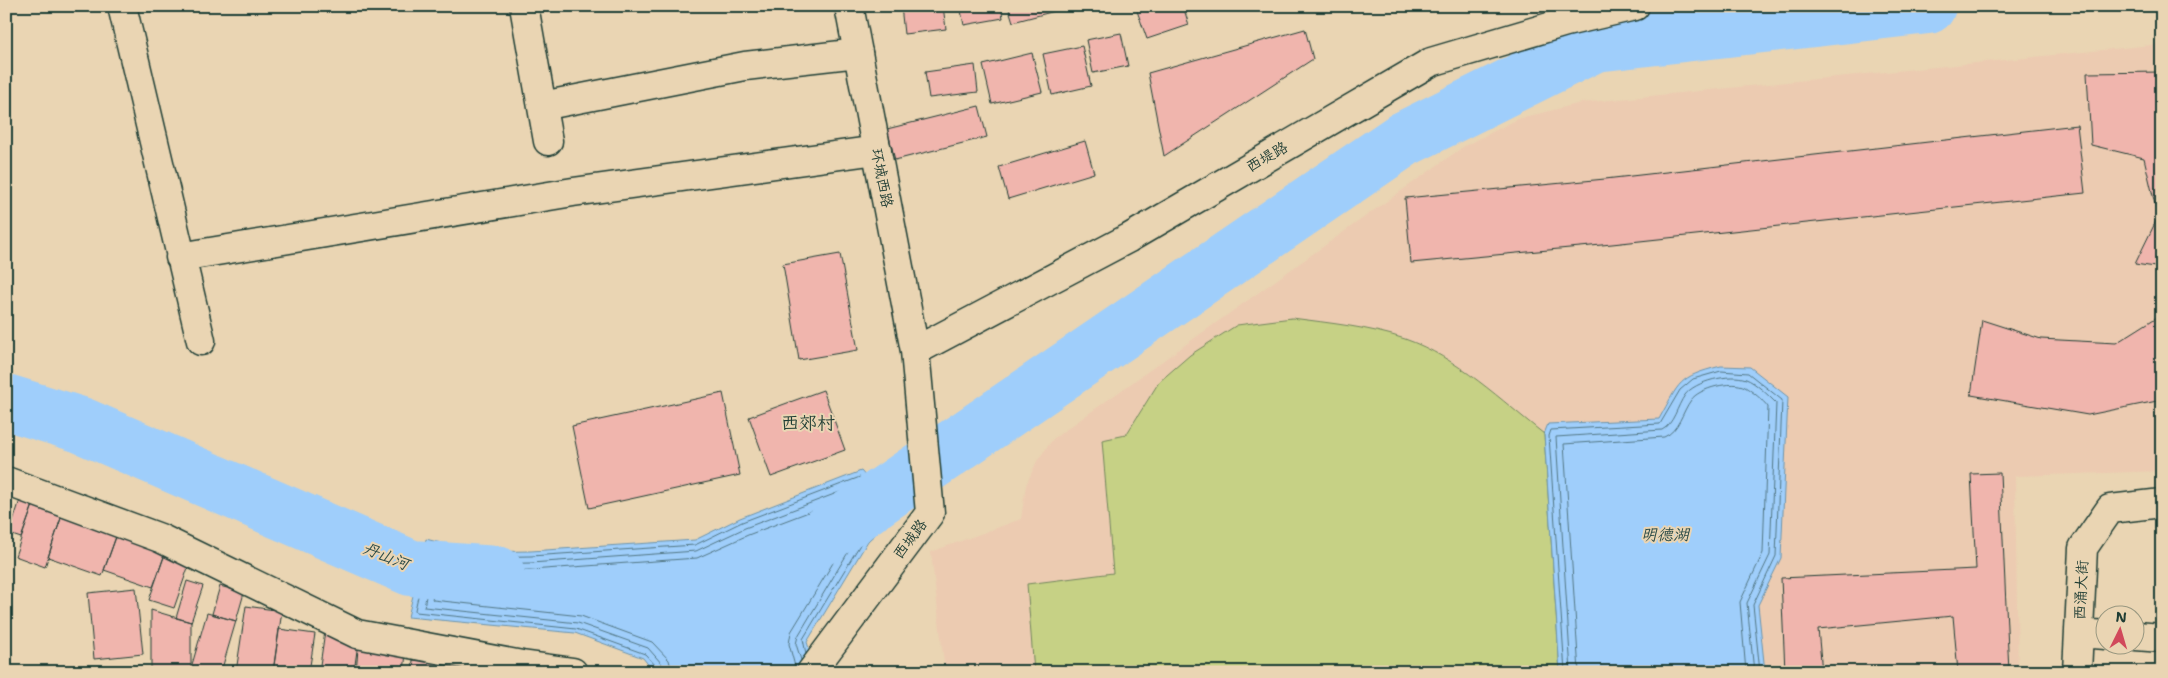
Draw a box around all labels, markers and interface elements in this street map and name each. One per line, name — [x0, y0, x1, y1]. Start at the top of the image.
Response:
street label: 西堤路 — [1243, 137, 1291, 177]
street label: 环城西路 — [866, 147, 898, 209]
district label: 西郊村 — [781, 411, 835, 435]
street label: 西城路 — [888, 515, 932, 563]
water label: 明德湖 — [1641, 524, 1691, 545]
water label: 丹山河 — [360, 537, 415, 576]
street label: 西涌大街 — [2069, 560, 2093, 620]
north arrow — [2096, 606, 2146, 656]
text: N — [2115, 608, 2127, 626]

